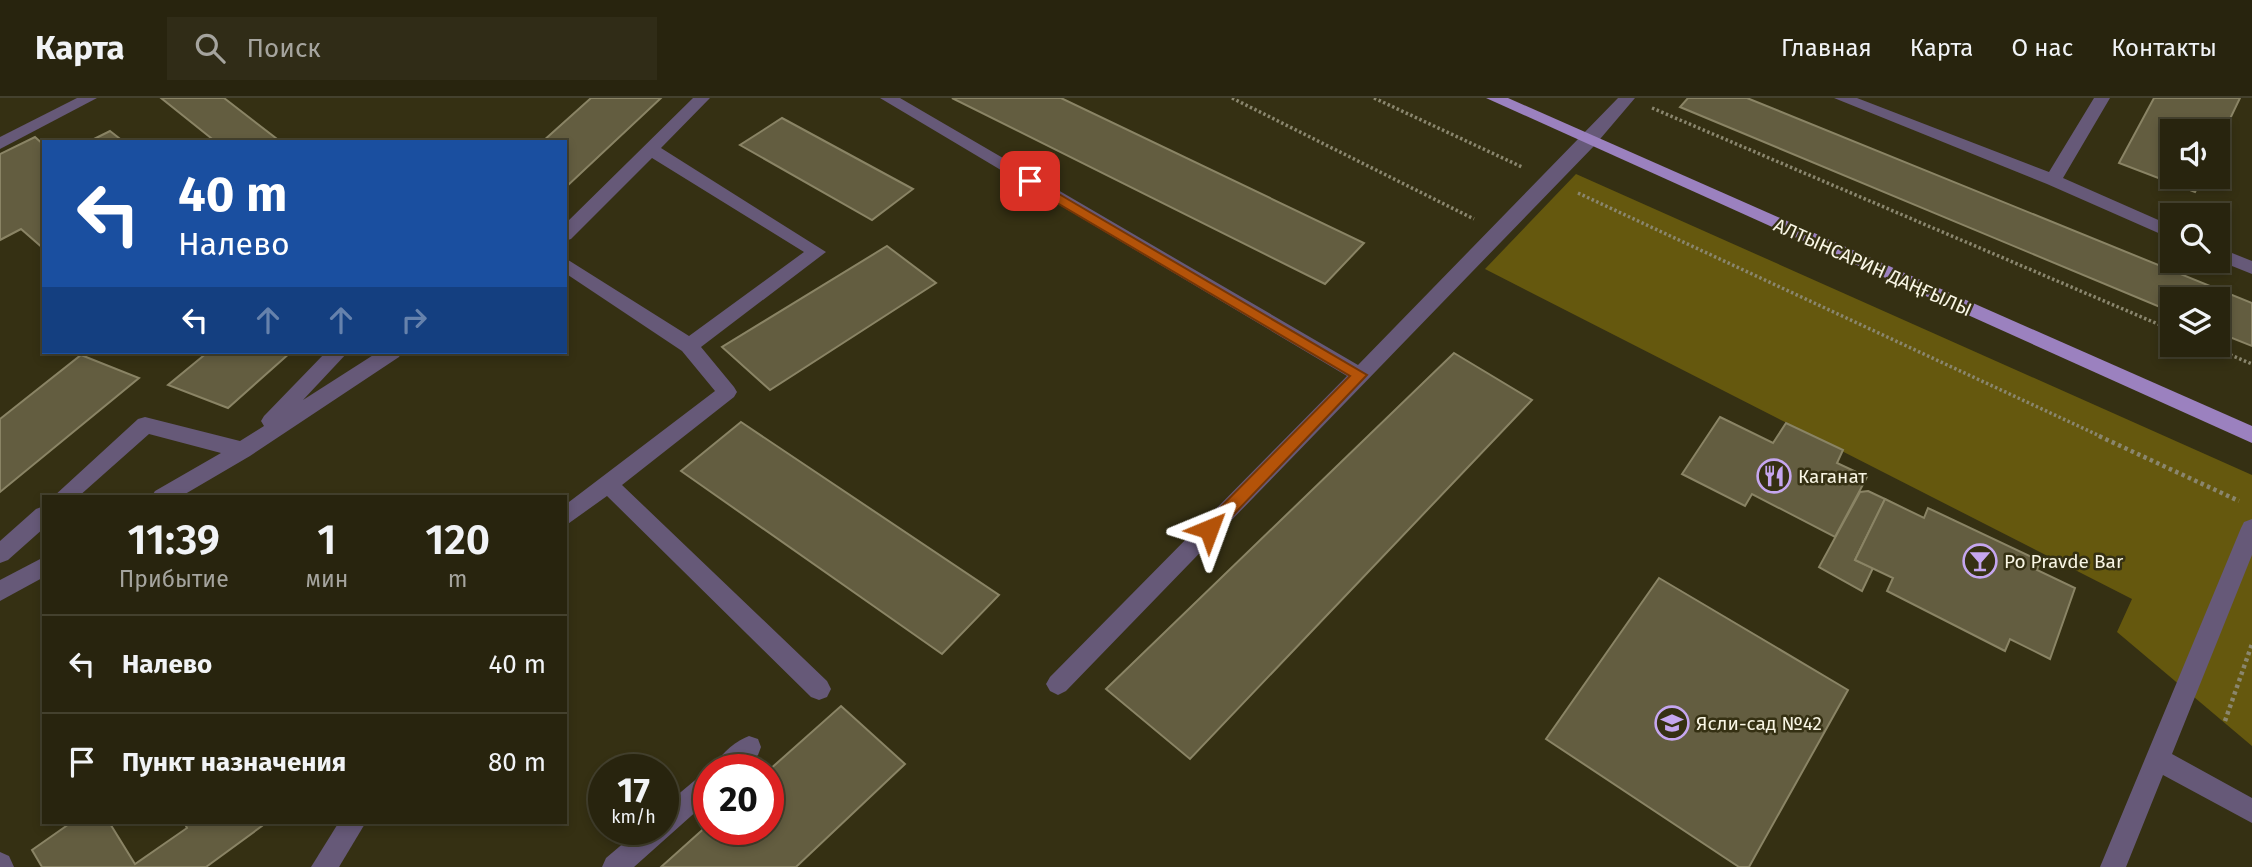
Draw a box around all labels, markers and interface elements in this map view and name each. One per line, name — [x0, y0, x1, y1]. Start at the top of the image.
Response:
search box — [167, 17, 657, 80]
text: Карта — [35, 28, 125, 68]
icon: search — [191, 29, 229, 67]
text: Поиск — [247, 33, 321, 64]
text: Главная — [1781, 34, 1872, 62]
text: Карта — [1910, 34, 1973, 62]
text: О нас — [2011, 34, 2073, 62]
text: Контакты — [2111, 34, 2217, 62]
map controls — [2160, 119, 2230, 357]
button: sound — [2160, 119, 2230, 189]
pin — [1000, 151, 1060, 211]
icon: arrive — [1011, 162, 1049, 200]
text: 40 m — [178, 165, 287, 224]
icon: left — [63, 168, 154, 259]
button: search — [2160, 203, 2230, 273]
street label: АЛТЫНСАРИН ДАҢҒЫЛЫ — [1770, 213, 1975, 321]
text: Налево — [178, 225, 290, 263]
button: layers — [2160, 287, 2230, 357]
icon: left — [176, 301, 214, 339]
icon: ahead — [249, 301, 287, 339]
icon: ahead — [322, 301, 360, 339]
icon: right — [395, 301, 433, 339]
restaurant icon: Каганат — [1755, 457, 1793, 495]
place label: Каганат — [1798, 465, 1867, 488]
position arrow — [1172, 492, 1246, 566]
text: 11:39 — [127, 515, 220, 565]
text: 1 — [317, 515, 337, 565]
text: 120 — [425, 515, 490, 565]
bar icon: Po Pravde Bar — [1961, 542, 1999, 580]
place label: Po Pravde Bar — [2004, 550, 2124, 573]
text: Прибытие — [119, 565, 229, 593]
text: мин — [306, 565, 348, 593]
text: m — [448, 565, 468, 593]
icon: left — [63, 645, 101, 683]
text: Налево — [122, 649, 212, 680]
text: 40 m — [488, 649, 546, 680]
school or university icon: Ясли-сад №42 — [1653, 704, 1691, 742]
place label: Ясли-сад №42 — [1696, 712, 1822, 735]
icon: arrive — [63, 743, 101, 781]
text: Пункт назначения — [122, 747, 346, 778]
text: 80 m — [488, 747, 546, 778]
speed limit sign: 20 — [693, 754, 784, 845]
text: 17 — [617, 769, 650, 811]
text: km/h — [611, 806, 656, 828]

